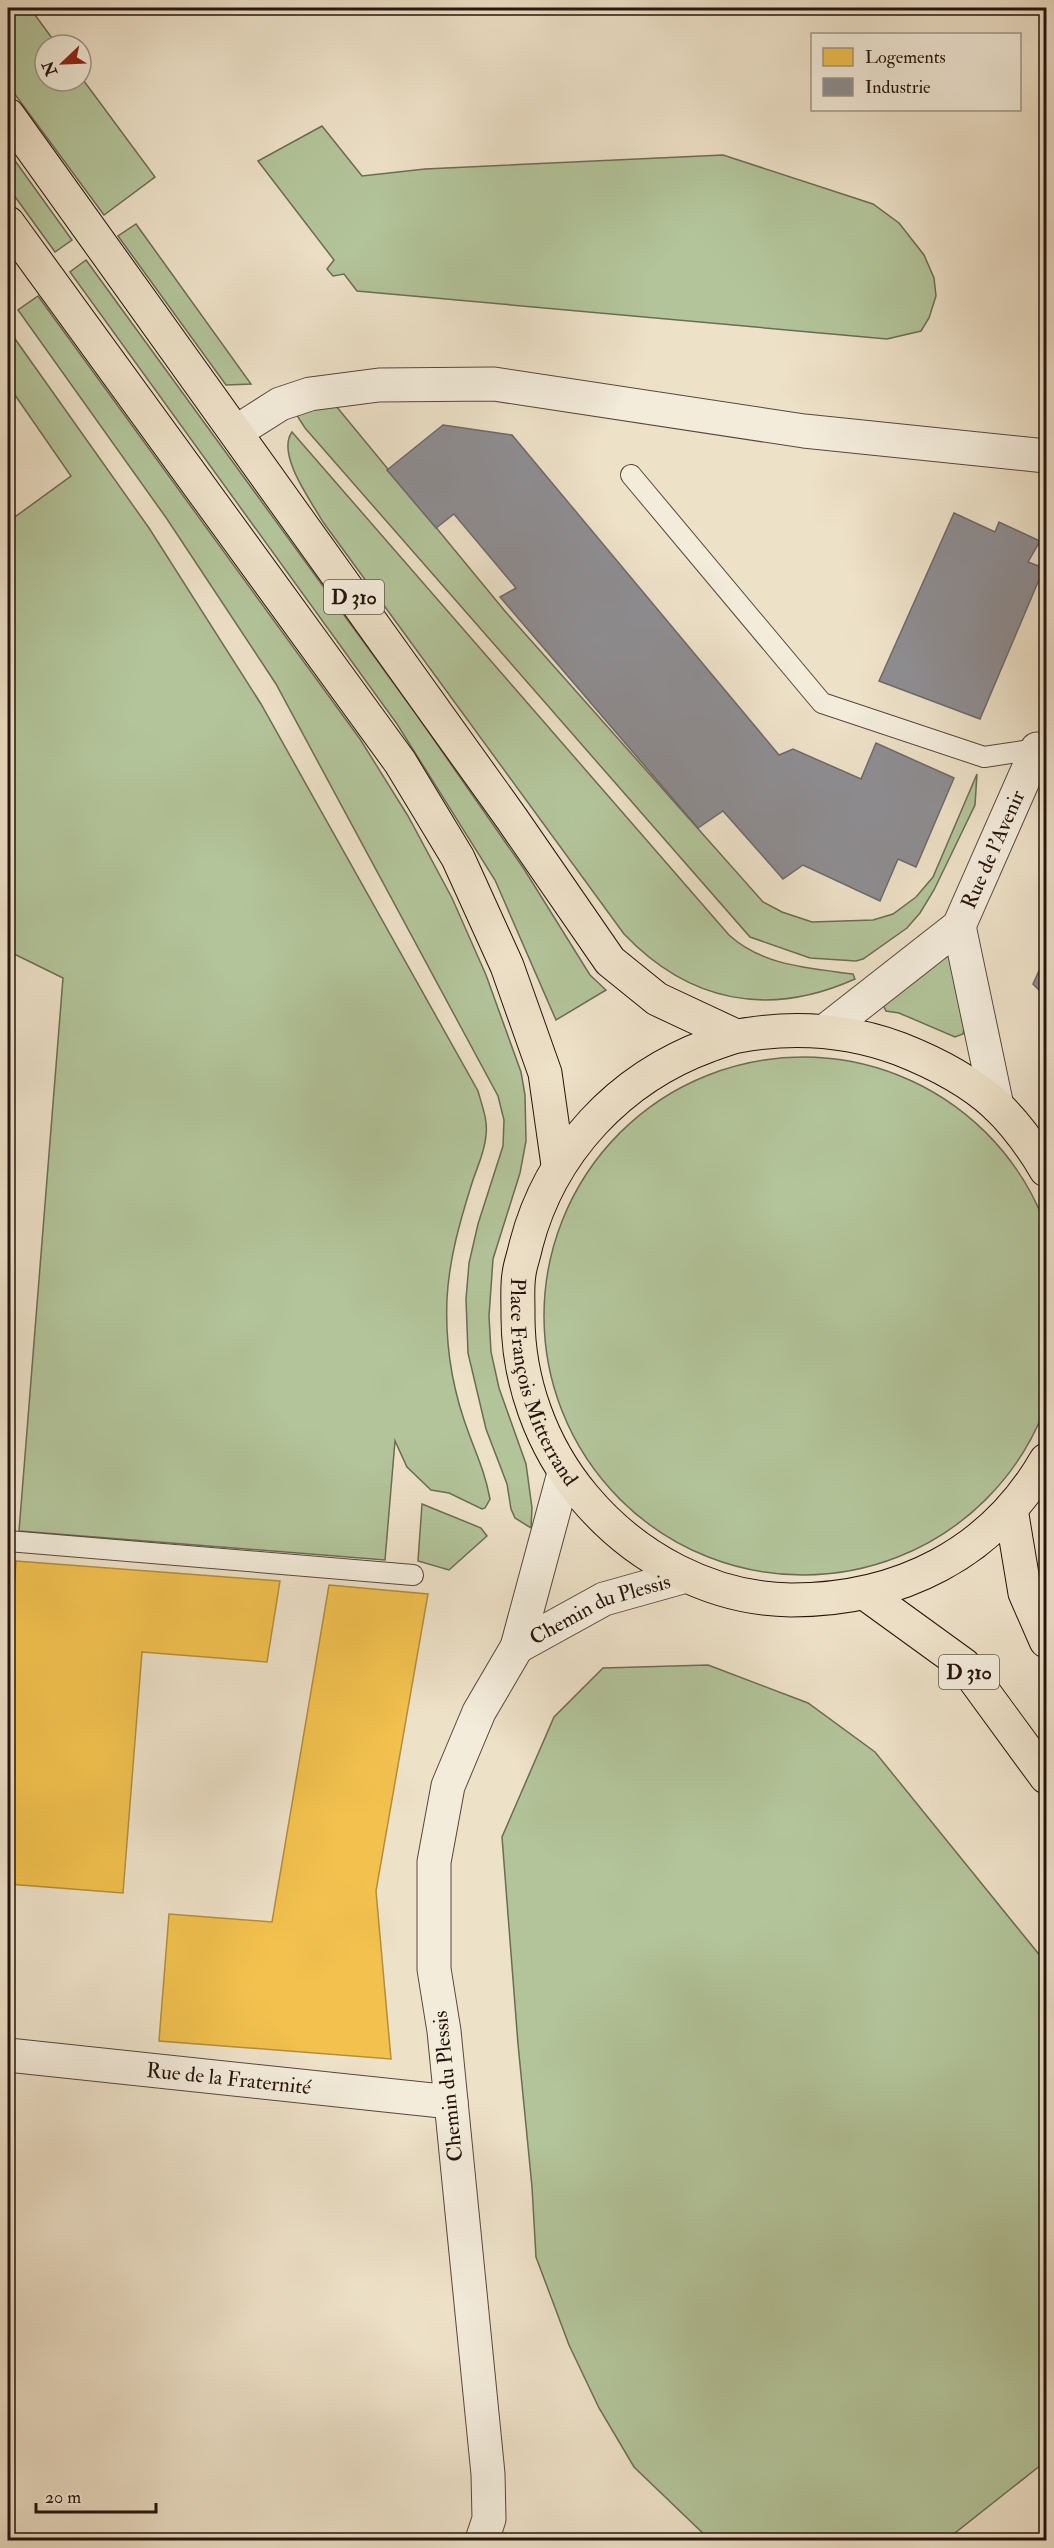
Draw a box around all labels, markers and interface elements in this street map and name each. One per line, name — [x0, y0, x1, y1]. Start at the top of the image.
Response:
north arrow — [33, 33, 93, 93]
legend — [811, 33, 1021, 111]
text: Logements — [865, 46, 946, 69]
text: N — [38, 57, 63, 80]
text: Industrie — [865, 76, 931, 99]
road number: D 310 — [324, 580, 384, 614]
street label: Rue de l'Avenir — [955, 786, 1031, 913]
street label: Place François Mitterrand — [504, 1277, 585, 1492]
street label: Chemin du Plessis — [525, 1568, 674, 1651]
road number: D 310 — [939, 1655, 999, 1689]
street label: Chemin du Plessis — [427, 2009, 469, 2163]
street label: Rue de la Fraternité — [145, 2056, 313, 2101]
scale bar — [36, 2476, 156, 2514]
text: 20 m — [45, 2486, 81, 2509]

